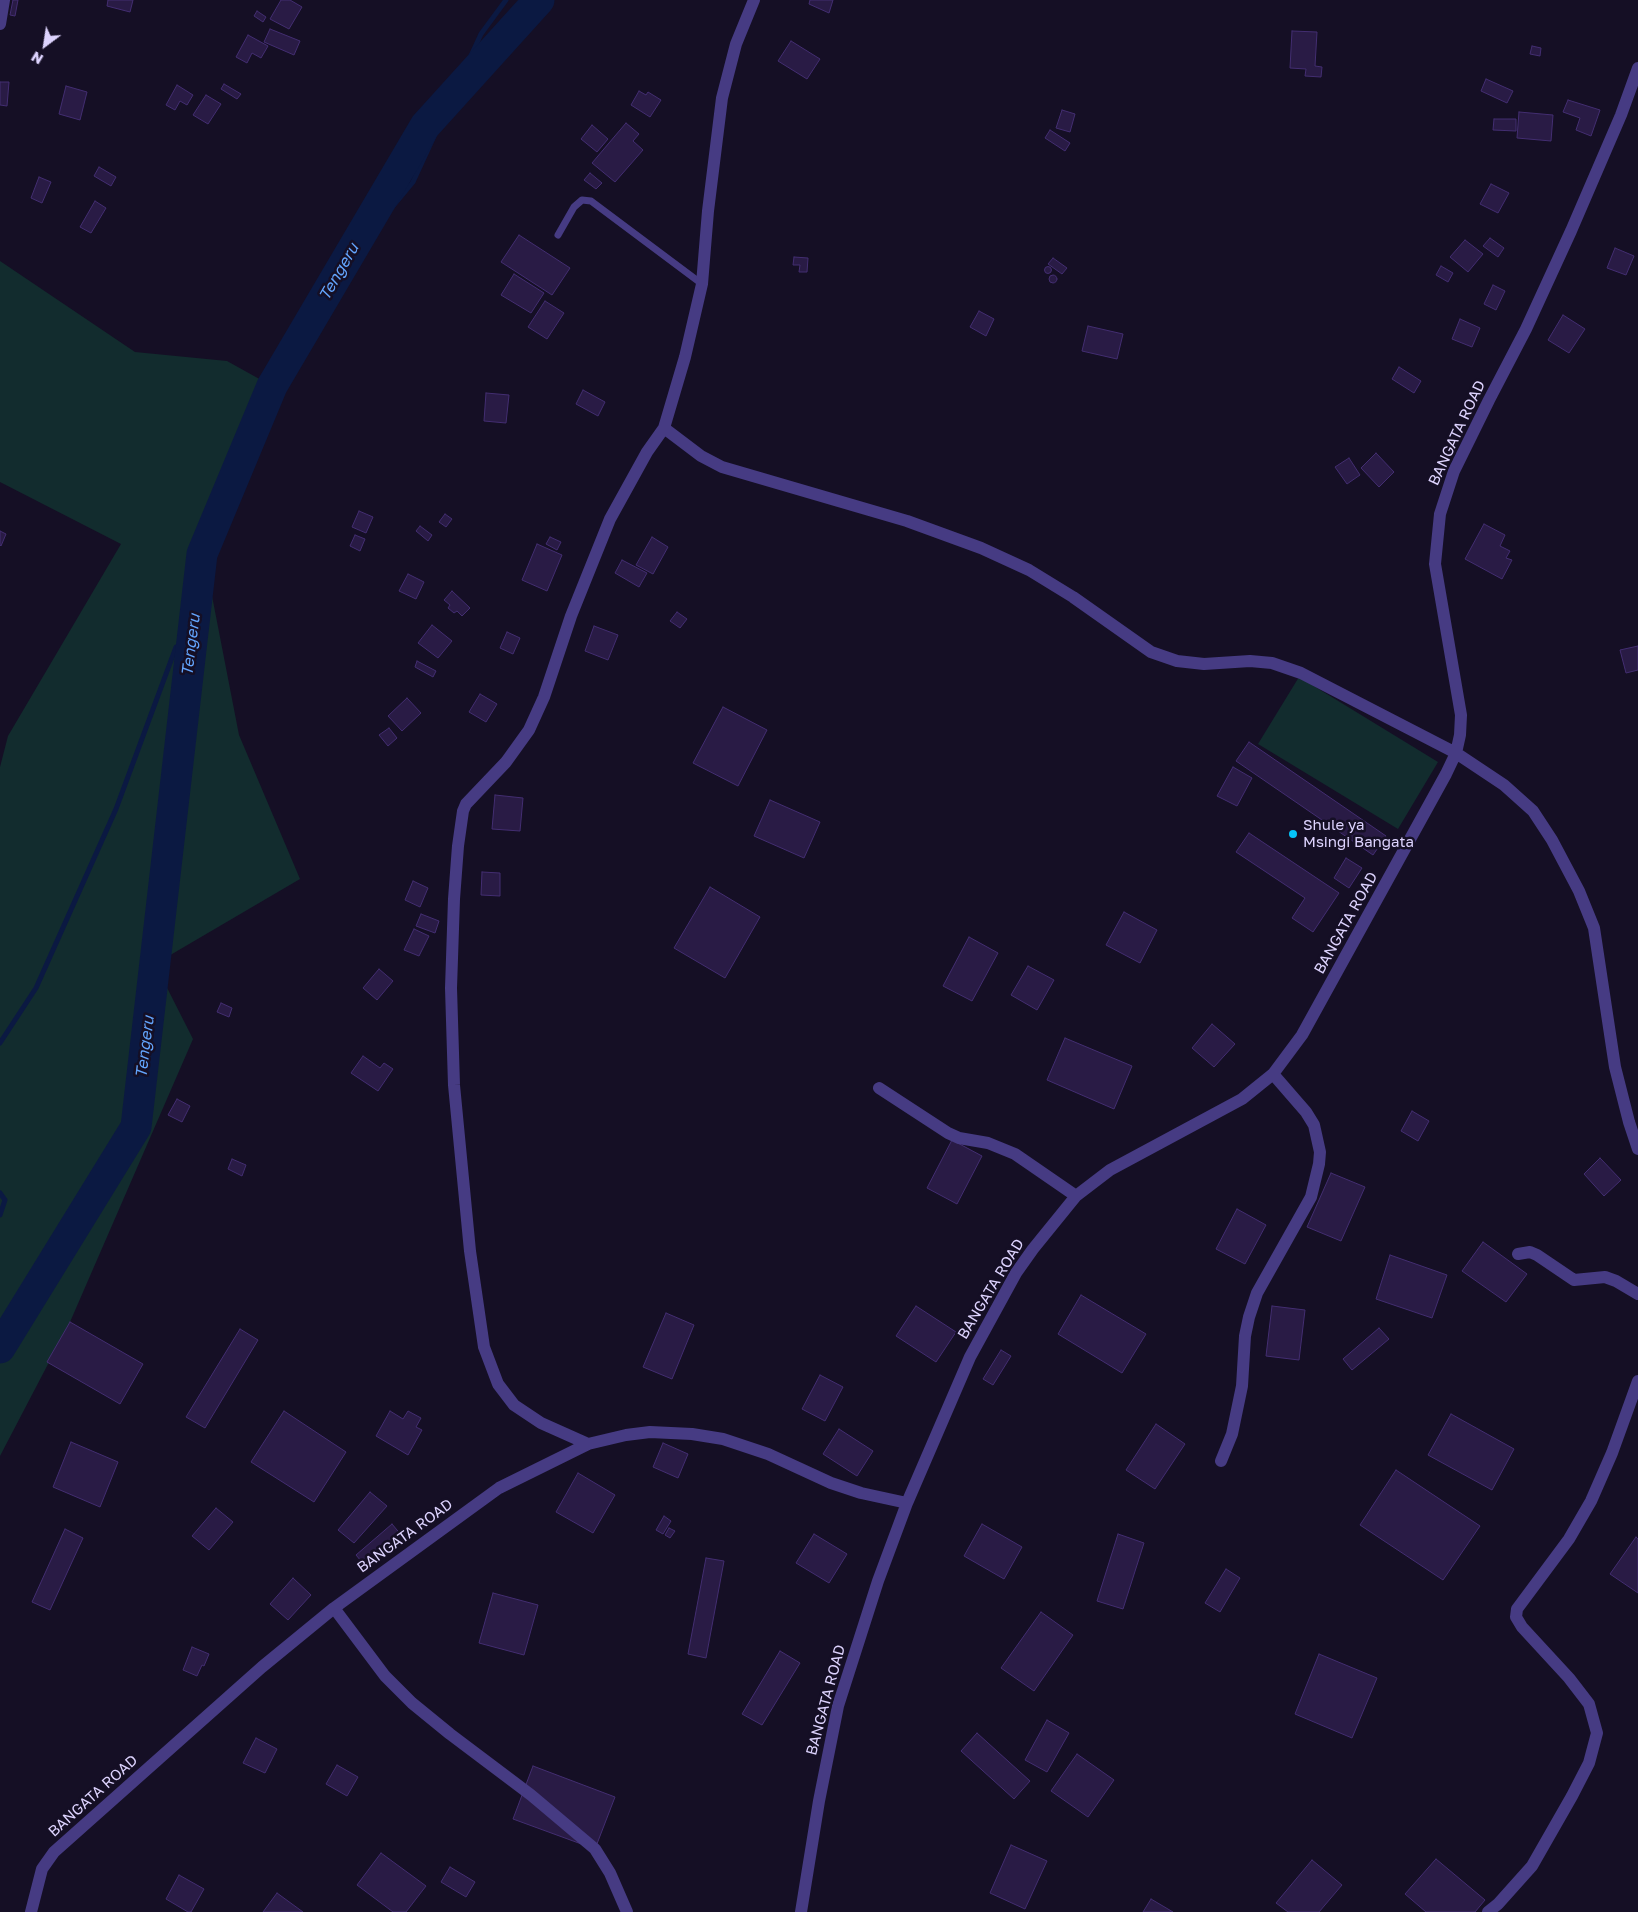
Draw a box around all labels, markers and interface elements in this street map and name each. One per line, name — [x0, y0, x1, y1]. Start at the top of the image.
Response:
north arrow — [20, 20, 70, 70]
text: N — [28, 48, 46, 68]
water label: Tengeru — [315, 240, 363, 304]
street label: BANGATA ROAD — [1425, 378, 1489, 488]
water label: Tengeru — [178, 613, 204, 677]
place label: Shule ya Msingi Bangata — [1303, 816, 1414, 851]
marker: Shule ya Msingi Bangata — [1287, 828, 1299, 840]
street label: BANGATA ROAD — [1311, 869, 1381, 977]
water label: Tengeru — [132, 1015, 158, 1079]
street label: BANGATA ROAD — [954, 1236, 1028, 1342]
street label: BANGATA ROAD — [354, 1495, 456, 1577]
street label: BANGATA ROAD — [803, 1643, 849, 1757]
street label: BANGATA ROAD — [45, 1751, 141, 1841]

